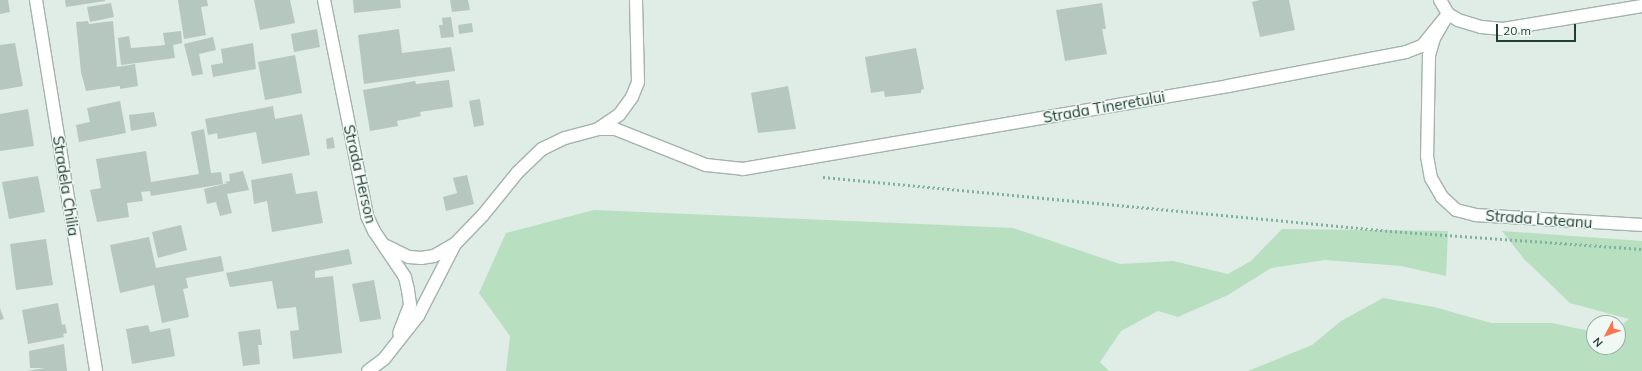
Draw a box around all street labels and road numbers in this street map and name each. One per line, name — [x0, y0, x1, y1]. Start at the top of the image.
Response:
street label: Strada Tineretului — [1042, 87, 1166, 127]
street label: Strada Herson — [340, 123, 380, 225]
street label: Stradela Chilia — [49, 135, 83, 237]
street label: Strada Loteanu — [1485, 206, 1593, 232]

